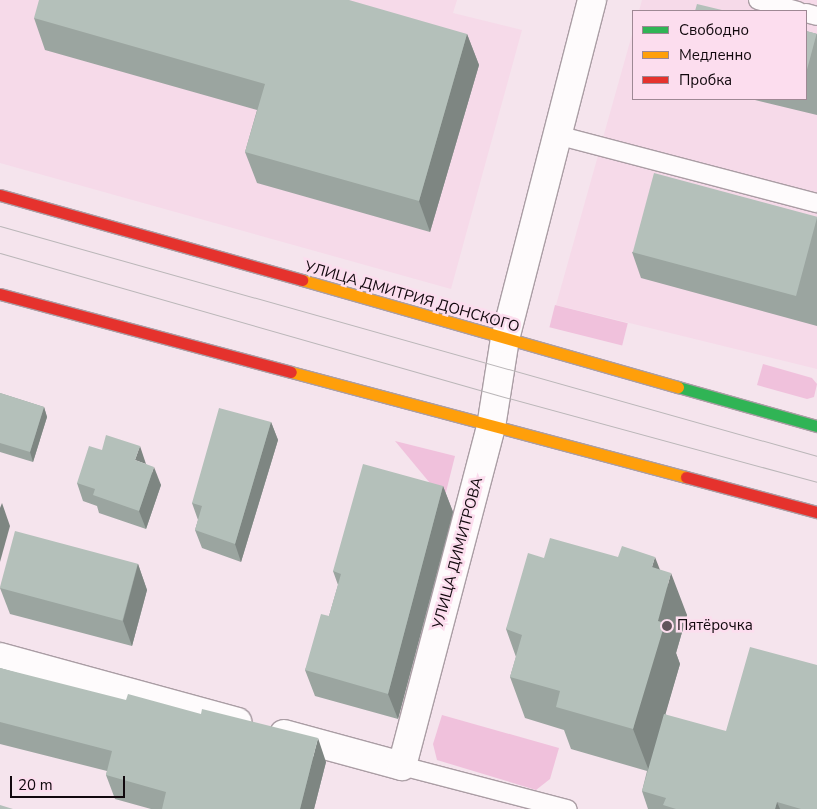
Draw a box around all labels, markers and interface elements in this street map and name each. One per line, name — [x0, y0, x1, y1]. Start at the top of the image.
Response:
legend — [632, 10, 807, 100]
text: Свободно — [679, 20, 749, 40]
text: Медленно — [679, 45, 752, 65]
text: Пробка — [679, 70, 732, 90]
street label: УЛИЦА ДМИТРИЯ ДОНСКОГО — [302, 258, 522, 336]
street label: УЛИЦА ДИМИТРОВА — [429, 475, 487, 631]
place label: Пятёрочка — [677, 617, 753, 635]
marker: Пятёрочка — [661, 620, 673, 632]
scale bar — [12, 766, 128, 798]
text: 20 m — [18, 775, 53, 795]

